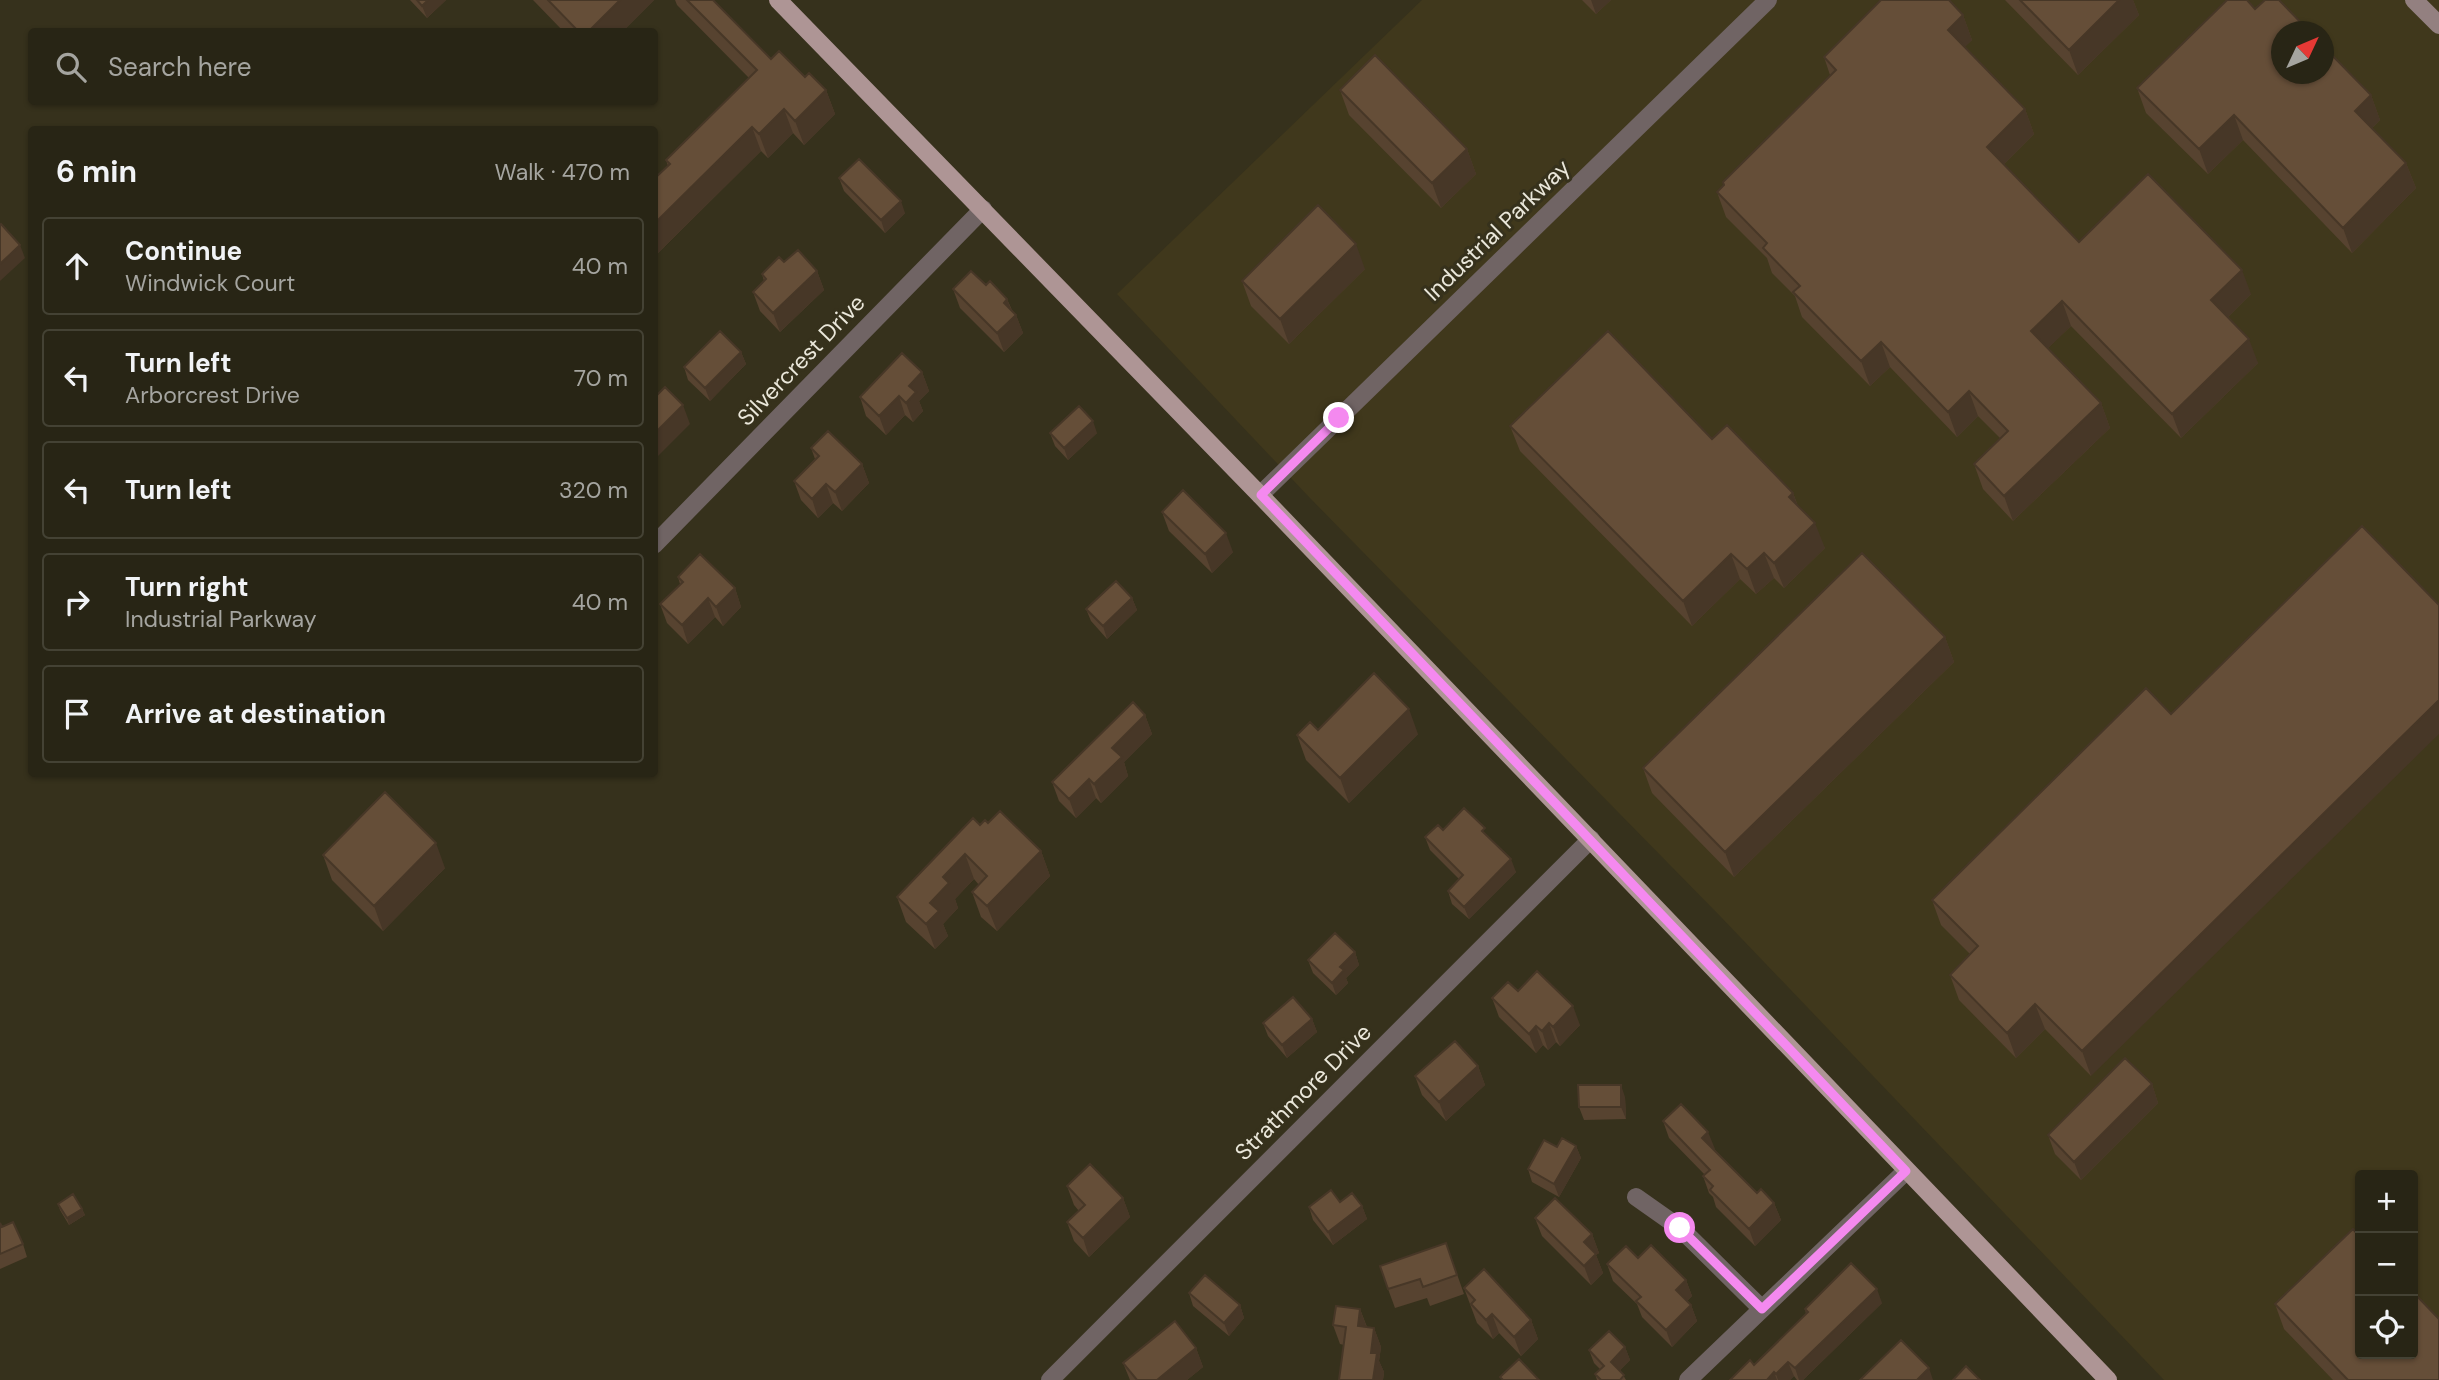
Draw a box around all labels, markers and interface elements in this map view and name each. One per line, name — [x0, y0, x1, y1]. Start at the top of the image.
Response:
north arrow — [2271, 21, 2334, 84]
search box — [28, 28, 658, 105]
icon: search — [52, 48, 90, 86]
text: Search here — [108, 50, 251, 84]
text: 6 min — [56, 152, 137, 191]
street label: Industrial Parkway — [1418, 153, 1576, 307]
text: Walk · 470 m — [495, 157, 630, 187]
text: Continue — [125, 234, 242, 268]
icon: ahead — [58, 247, 96, 285]
text: 40 m — [572, 251, 628, 281]
text: Windwick Court — [125, 268, 295, 298]
street label: Silvercrest Drive — [731, 288, 871, 432]
text: Turn left — [125, 346, 232, 380]
icon: left — [58, 359, 96, 397]
text: 70 m — [574, 363, 628, 393]
text: Arborcrest Drive — [125, 380, 300, 410]
route end — [1323, 402, 1354, 433]
icon: left — [58, 471, 96, 509]
text: Turn left — [125, 473, 232, 507]
text: 320 m — [559, 475, 628, 505]
text: Turn right — [125, 570, 249, 604]
icon: right — [58, 583, 96, 621]
text: 40 m — [572, 587, 628, 617]
text: Industrial Parkway — [125, 604, 317, 634]
icon: arrive — [58, 695, 96, 733]
text: Arrive at destination — [125, 697, 386, 731]
street label: Strathmore Drive — [1228, 1017, 1378, 1167]
map controls — [2355, 1170, 2418, 1359]
button: + — [2355, 1170, 2418, 1233]
route start — [1664, 1212, 1695, 1243]
button: − — [2355, 1233, 2418, 1296]
button: locate — [2355, 1296, 2418, 1359]

